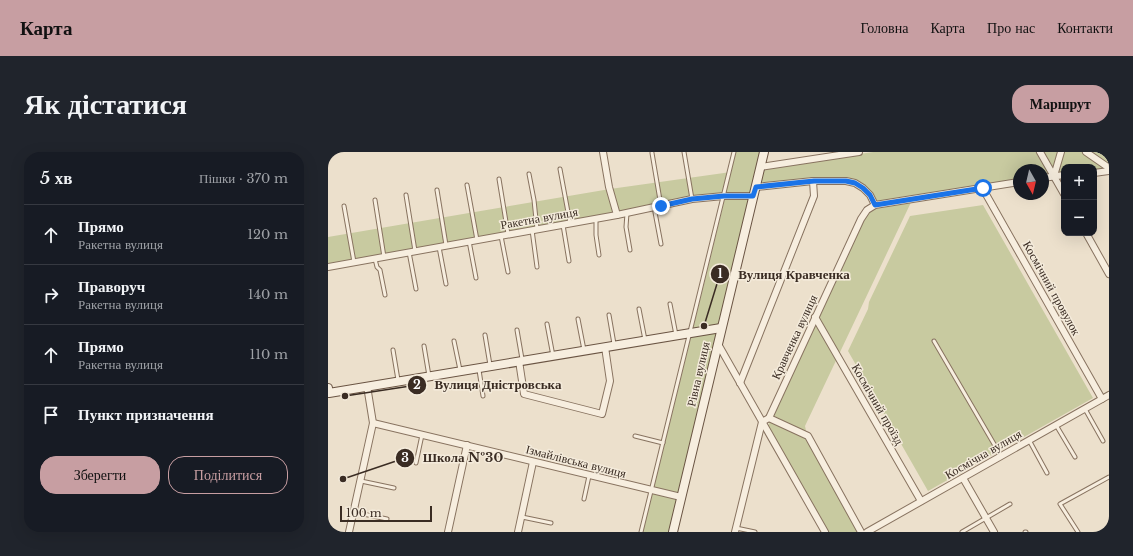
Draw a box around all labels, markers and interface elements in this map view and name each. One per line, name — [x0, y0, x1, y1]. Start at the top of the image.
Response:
text: Карта — [20, 17, 72, 40]
text: Головна — [860, 19, 908, 37]
text: Карта — [930, 19, 965, 37]
text: Про нас — [987, 19, 1035, 37]
text: Контакти — [1057, 19, 1113, 37]
button: Маршрут — [1012, 85, 1109, 123]
text: Як дістатися — [24, 87, 187, 122]
north arrow — [1013, 164, 1049, 200]
map controls — [1061, 164, 1097, 236]
button: + — [1061, 164, 1097, 200]
text: 5 хв — [40, 168, 72, 189]
text: Пішки · 370 m — [199, 170, 288, 187]
route start — [974, 179, 992, 197]
route end — [652, 197, 670, 215]
button: − — [1061, 200, 1097, 236]
street label: Ракетна вулиця — [499, 204, 579, 232]
text: Прямо — [78, 217, 124, 236]
icon: ahead — [40, 224, 62, 246]
text: 120 m — [247, 226, 288, 243]
text: Ракетна вулиця — [78, 236, 163, 253]
street label: Космічний провулок — [1020, 238, 1084, 338]
callout: Вулиця Кравченка — [710, 262, 857, 287]
text: 1 — [717, 266, 723, 281]
text: Вулиця Кравченка — [738, 266, 850, 283]
text: Праворуч — [78, 277, 145, 296]
icon: right — [40, 284, 62, 306]
text: 140 m — [248, 286, 288, 303]
street label: Кравченка вулиця — [768, 292, 820, 382]
text: Ракетна вулиця — [78, 296, 163, 313]
text: Прямо — [78, 337, 124, 356]
street label: Рівна вулиця — [683, 340, 713, 408]
icon: ahead — [40, 344, 62, 366]
text: 110 m — [249, 346, 288, 363]
text: Ракетна вулиця — [78, 356, 163, 373]
street label: Космічний проїзд — [849, 361, 907, 447]
callout: Вулиця Дністровська — [407, 372, 570, 397]
text: Вулиця Дністровська — [435, 376, 562, 393]
text: 2 — [413, 377, 421, 392]
icon: arrive — [40, 404, 62, 426]
text: Пункт призначення — [78, 405, 214, 424]
street label: Космічна вулиця — [942, 426, 1025, 482]
street label: Ізмайлівська вулиця — [524, 441, 628, 481]
callout: Школа №30 — [395, 445, 512, 470]
text: Школа №30 — [423, 449, 503, 466]
text: 3 — [401, 450, 409, 465]
button: Зберегти — [40, 456, 160, 494]
button: Поділитися — [168, 456, 288, 494]
scale bar — [340, 504, 432, 523]
text: 100 m — [346, 506, 382, 520]

